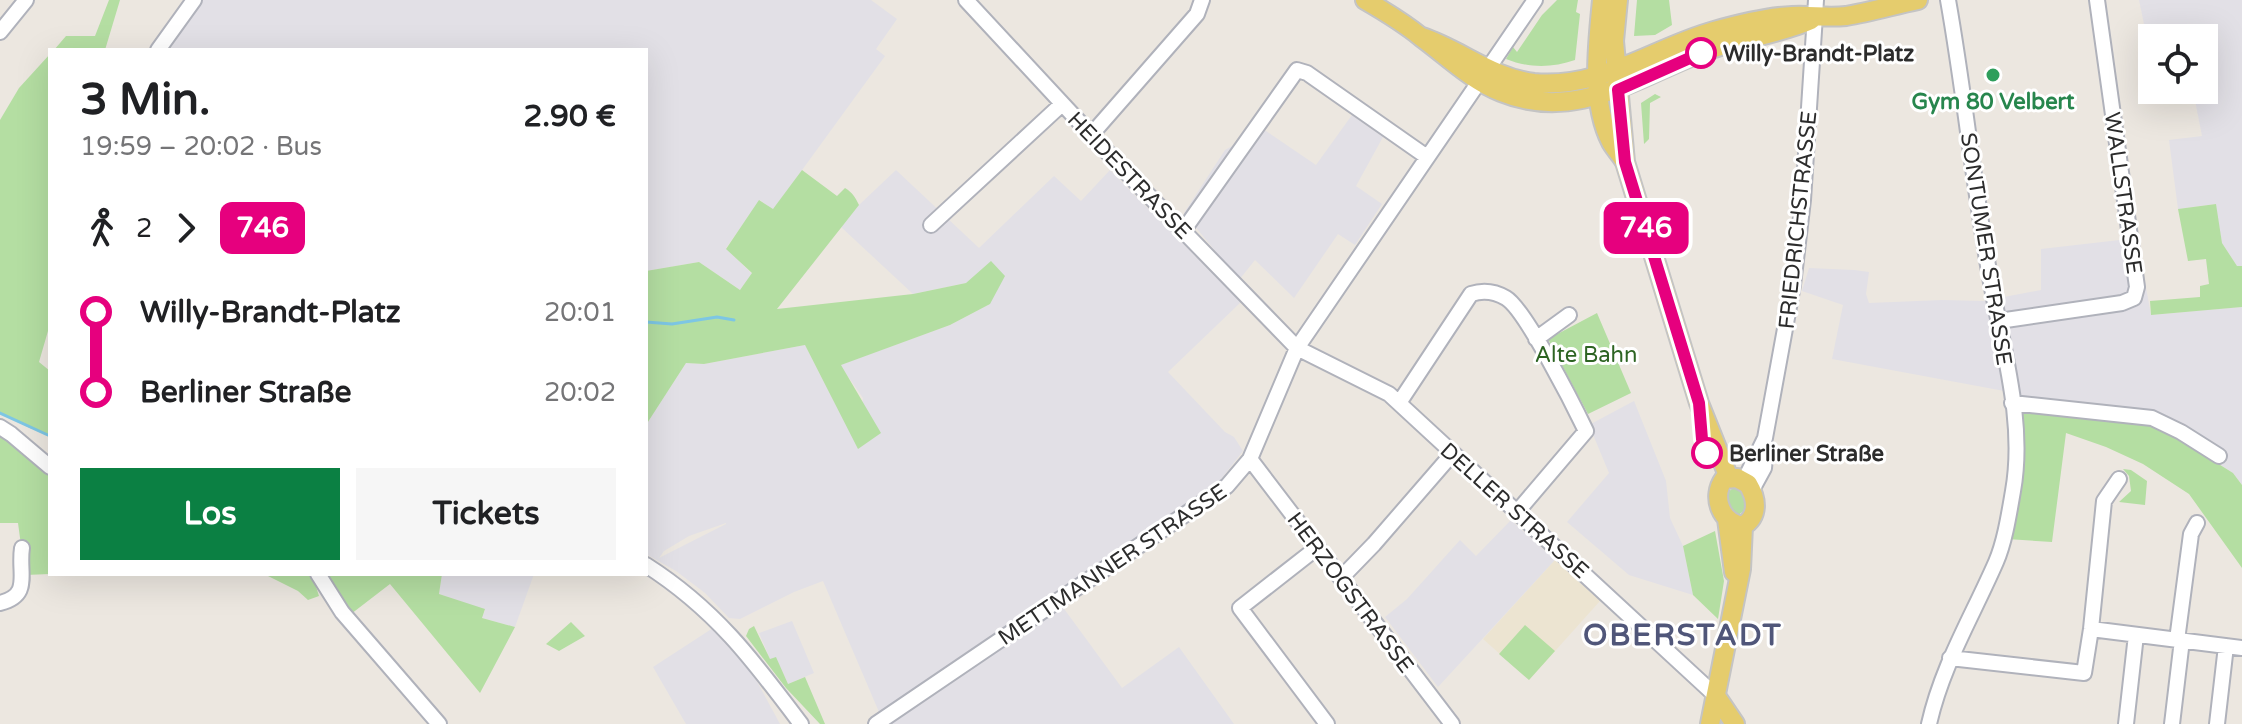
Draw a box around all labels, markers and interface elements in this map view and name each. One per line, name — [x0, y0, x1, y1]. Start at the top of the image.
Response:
map controls — [2138, 24, 2218, 104]
button: locate — [2138, 24, 2218, 104]
marker: Willy-Brandt-Platz — [1686, 38, 1716, 68]
place label: Willy-Brandt-Platz — [1723, 41, 1914, 67]
marker: Gym 80 Velbert — [1984, 66, 2002, 84]
text: 3 Min. — [80, 74, 210, 127]
place label: Gym 80 Velbert — [1912, 89, 2075, 115]
text: 2.90 € — [523, 98, 616, 135]
street label: HEIDESTRASSE — [1062, 107, 1197, 245]
street label: FRIEDRICHSTRASSE — [1774, 110, 1822, 330]
street label: WALLSTRASSE — [2099, 110, 2147, 276]
text: 19:59 – 20:02 · Bus — [80, 131, 322, 162]
street label: SONTUMER STRASSE — [1955, 131, 2017, 367]
line badge: 746 — [1600, 202, 1692, 254]
icon: walk — [80, 206, 124, 250]
icon: forward — [164, 206, 208, 250]
text: 746 — [236, 211, 289, 245]
text: 746 — [1620, 211, 1672, 245]
text: 2 — [136, 213, 152, 244]
text: Willy-Brandt-Platz — [140, 294, 401, 331]
text: 20:01 — [544, 297, 616, 328]
park label: Alte Bahn — [1535, 342, 1637, 368]
text: Berliner Straße — [140, 374, 351, 411]
text: 20:02 — [544, 377, 616, 408]
street label: DELLER STRASSE — [1435, 437, 1594, 584]
marker: Berliner Straße — [1692, 438, 1722, 468]
place label: Berliner Straße — [1729, 441, 1884, 467]
button: Los — [80, 468, 340, 560]
button: Tickets — [356, 468, 616, 560]
street label: METTMANNER STRASSE — [993, 479, 1232, 651]
street label: HERZOGSTRASSE — [1281, 507, 1419, 678]
district label: OBERSTADT — [1583, 617, 1783, 654]

